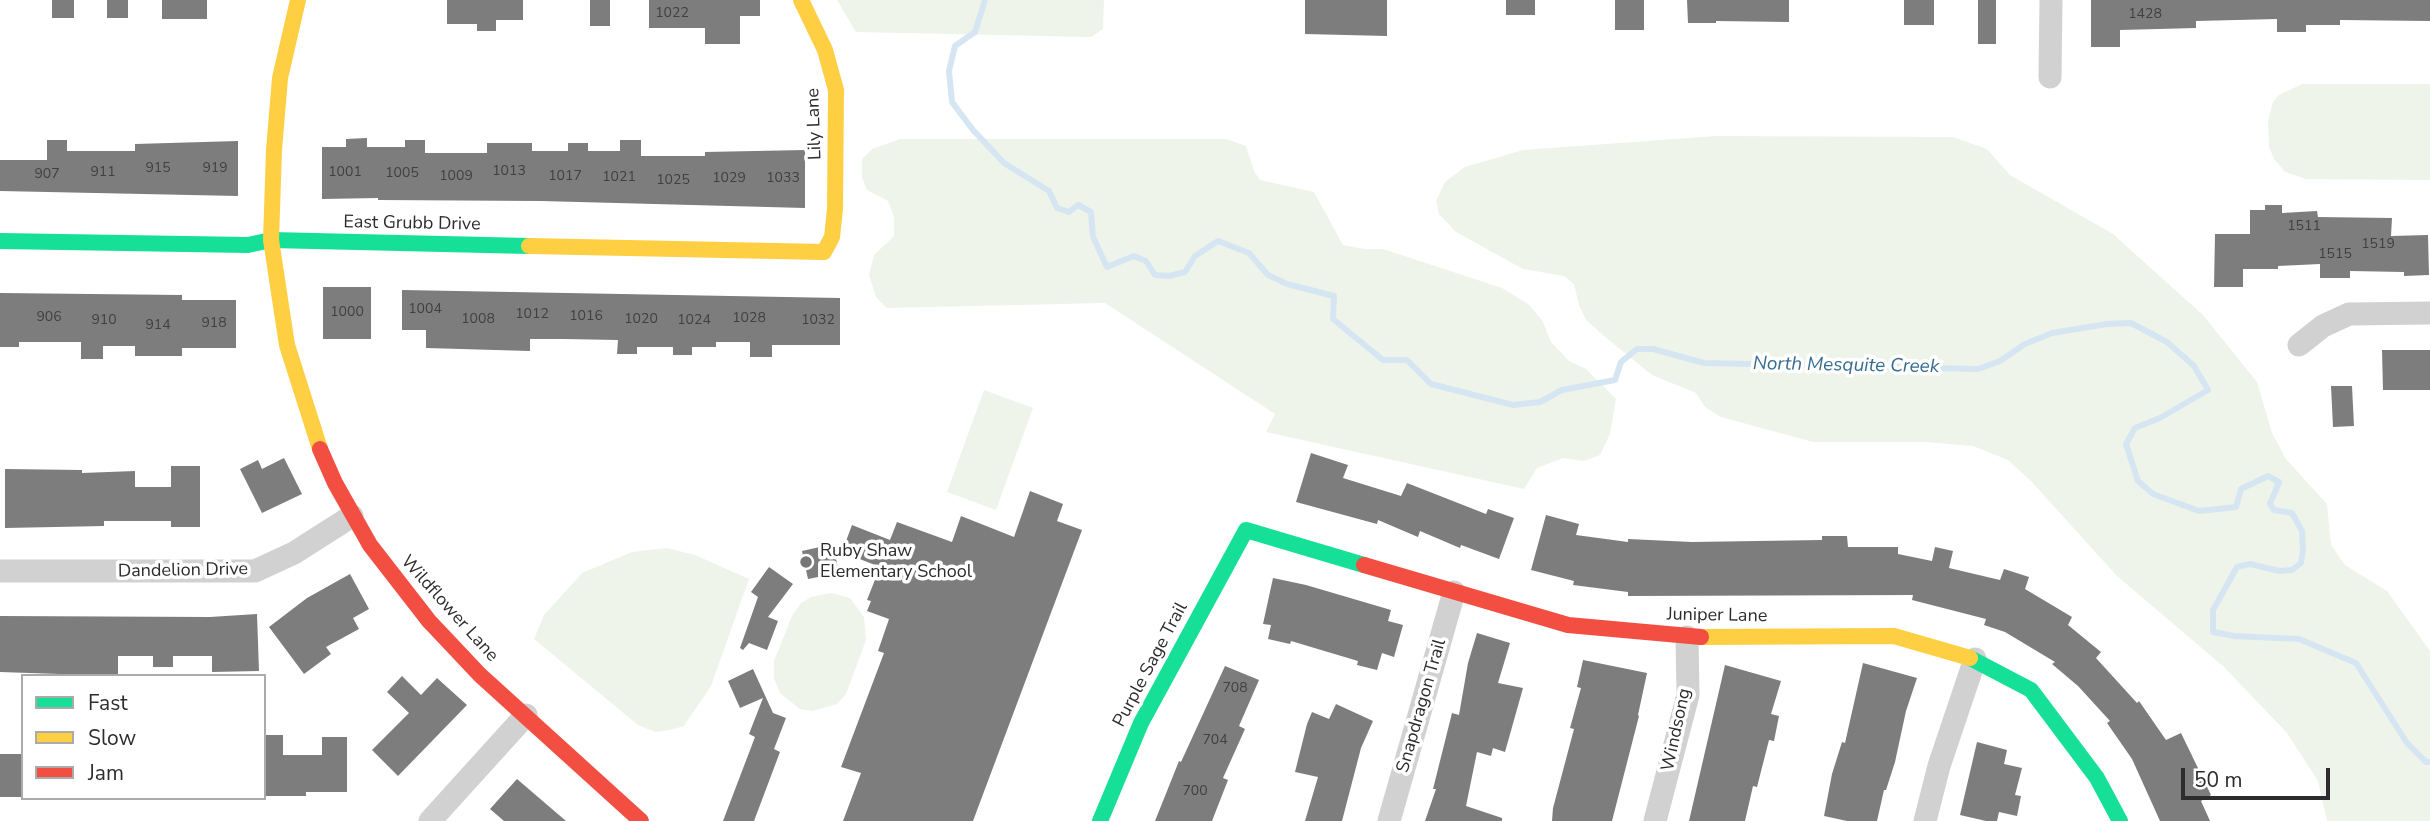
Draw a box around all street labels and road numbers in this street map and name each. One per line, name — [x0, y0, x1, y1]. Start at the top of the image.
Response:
street label: Lily Lane — [803, 88, 827, 160]
street label: East Grubb Drive — [343, 212, 481, 236]
street label: Wildflower Lane — [396, 551, 502, 667]
street label: Dandelion Drive — [118, 559, 248, 583]
street label: Purple Sage Trail — [1109, 599, 1193, 731]
street label: Juniper Lane — [1667, 604, 1767, 628]
street label: Snapdragon Trail — [1393, 637, 1451, 775]
street label: Windsong — [1658, 687, 1696, 773]

